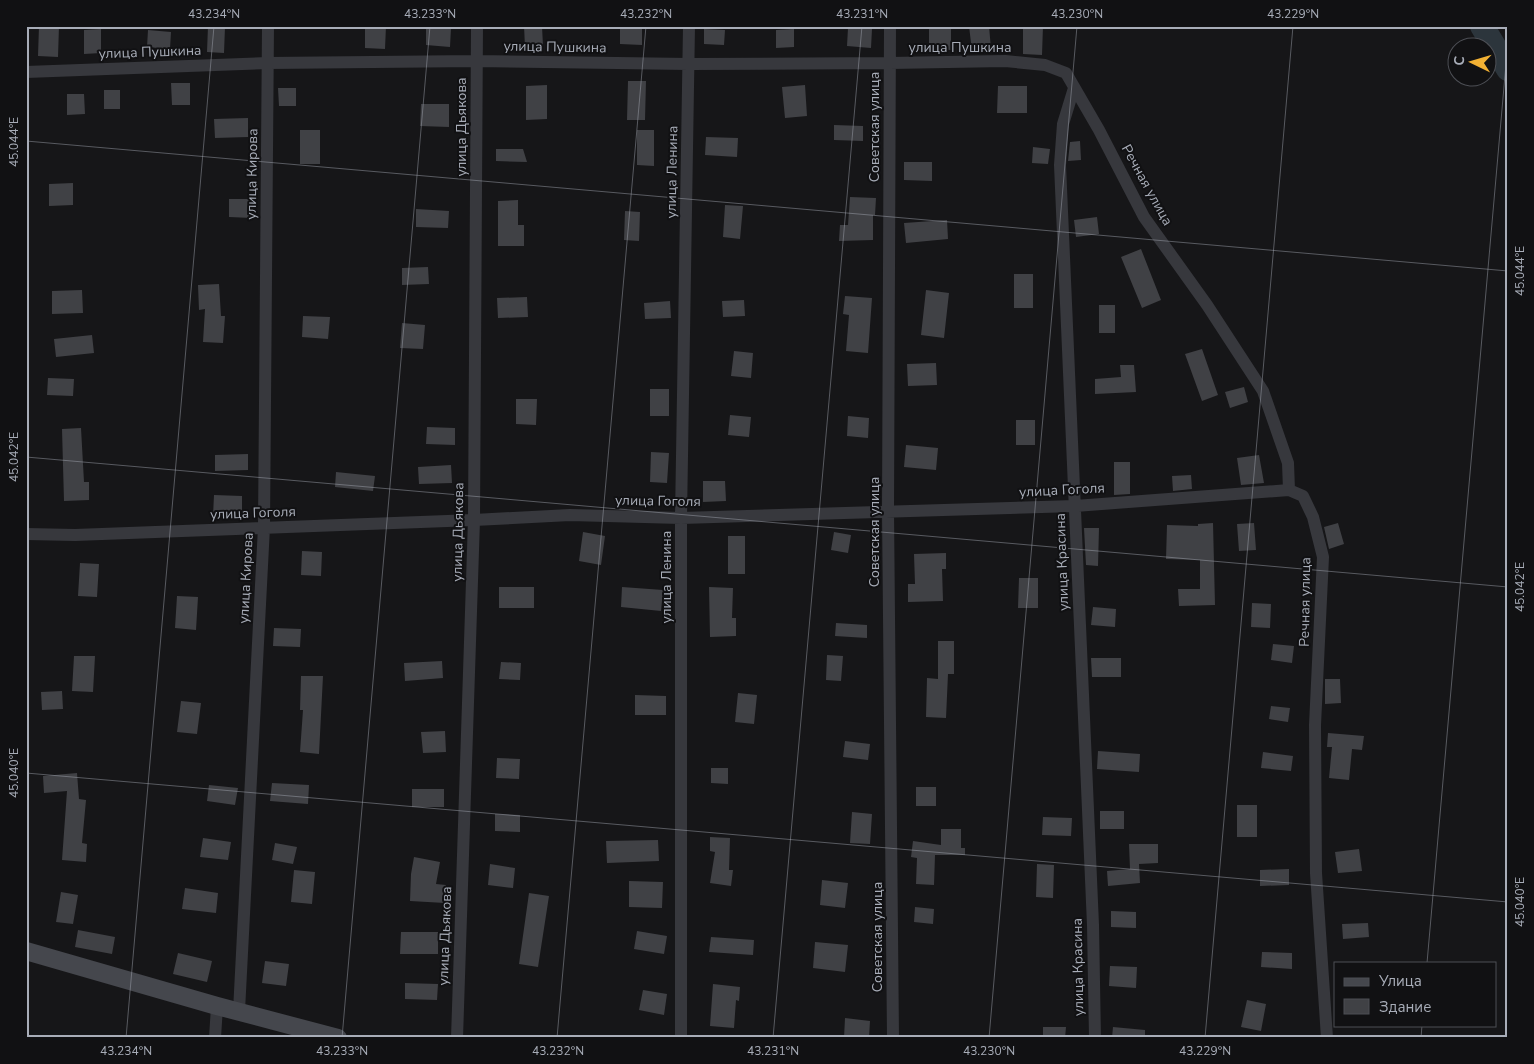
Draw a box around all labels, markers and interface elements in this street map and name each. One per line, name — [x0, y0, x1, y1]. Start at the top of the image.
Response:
text: 43.234°N — [188, 6, 240, 22]
text: 43.233°N — [404, 6, 456, 22]
text: 43.232°N — [620, 6, 672, 22]
text: 43.231°N — [836, 6, 888, 22]
text: 43.230°N — [1051, 6, 1103, 22]
text: 43.229°N — [1267, 6, 1319, 22]
street label: улица Пушкина — [503, 37, 607, 57]
street label: улица Пушкина — [908, 38, 1012, 57]
north arrow — [1446, 38, 1496, 88]
street label: улица Пушкина — [98, 41, 202, 63]
text: С — [1450, 55, 1469, 66]
street label: Советская улица — [865, 72, 884, 182]
street label: улица Дьякова — [452, 77, 471, 177]
text: 45.044°E — [6, 117, 22, 167]
street label: улица Ленина — [662, 125, 682, 219]
street label: улица Кирова — [242, 128, 262, 220]
street label: Речная улица — [1117, 141, 1177, 229]
text: 45.044°E — [1512, 246, 1528, 296]
text: 45.042°E — [6, 432, 22, 482]
street label: Советская улица — [865, 477, 884, 587]
street label: улица Гоголя — [1019, 478, 1105, 502]
street label: улица Дьякова — [448, 482, 468, 582]
street label: улица Гоголя — [615, 491, 701, 511]
street label: улица Гоголя — [210, 502, 296, 524]
street label: улица Красина — [1051, 513, 1073, 611]
street label: улица Ленина — [657, 531, 676, 623]
street label: улица Кирова — [234, 532, 258, 624]
street label: Речная улица — [1295, 557, 1315, 647]
text: 45.042°E — [1512, 562, 1528, 612]
text: 45.040°E — [6, 748, 22, 798]
text: 45.040°E — [1512, 877, 1528, 927]
street label: Советская улица — [868, 882, 887, 992]
street label: улица Дьякова — [434, 886, 456, 986]
street label: улица Красина — [1068, 918, 1088, 1016]
legend — [1334, 962, 1496, 1026]
text: Улица — [1378, 971, 1422, 991]
text: Здание — [1379, 997, 1431, 1017]
text: 43.234°N — [100, 1043, 152, 1059]
text: 43.233°N — [316, 1043, 368, 1059]
text: 43.232°N — [532, 1043, 584, 1059]
text: 43.231°N — [747, 1043, 799, 1059]
text: 43.230°N — [963, 1043, 1015, 1059]
text: 43.229°N — [1179, 1043, 1231, 1059]

